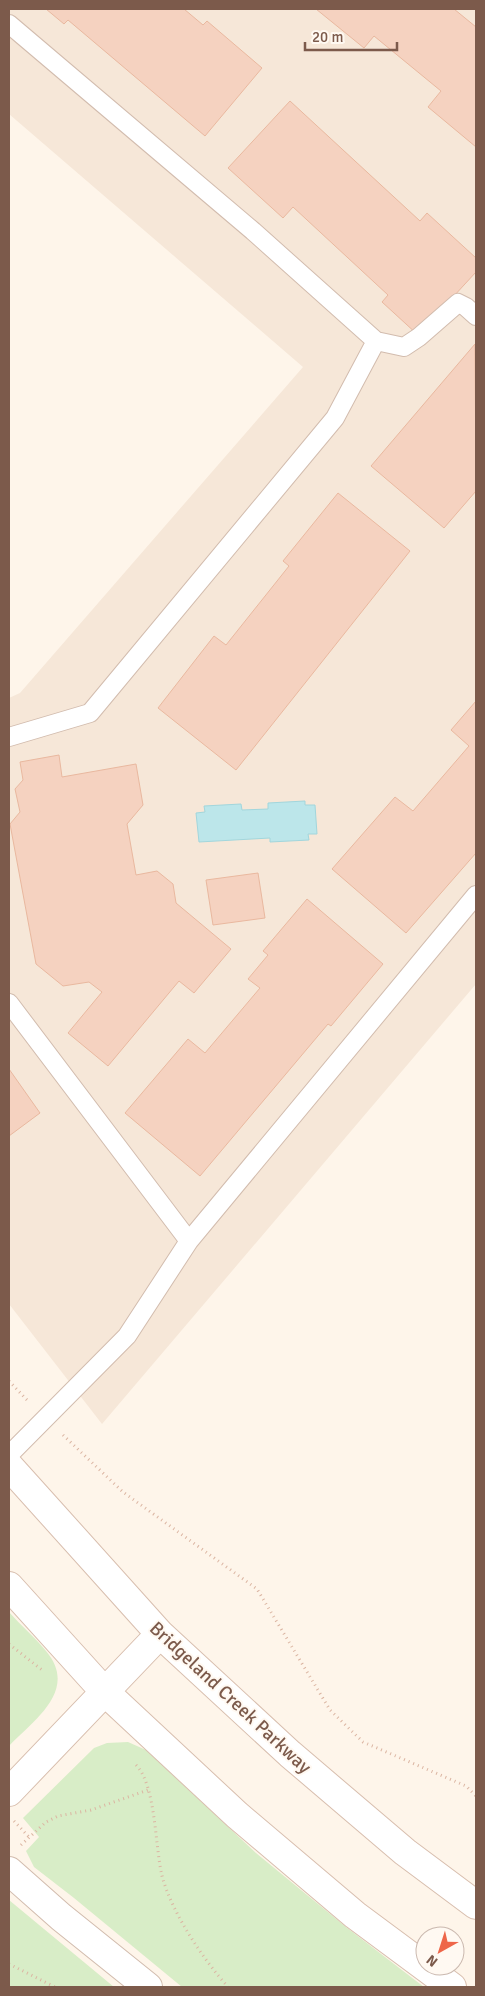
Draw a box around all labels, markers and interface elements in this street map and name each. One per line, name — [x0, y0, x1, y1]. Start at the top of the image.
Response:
scale bar — [305, 20, 398, 52]
text: 20 m — [312, 28, 343, 46]
street label: Bridgeland Creek Parkway — [144, 1617, 316, 1779]
north arrow — [415, 1926, 465, 1976]
text: N — [423, 1951, 441, 1970]

